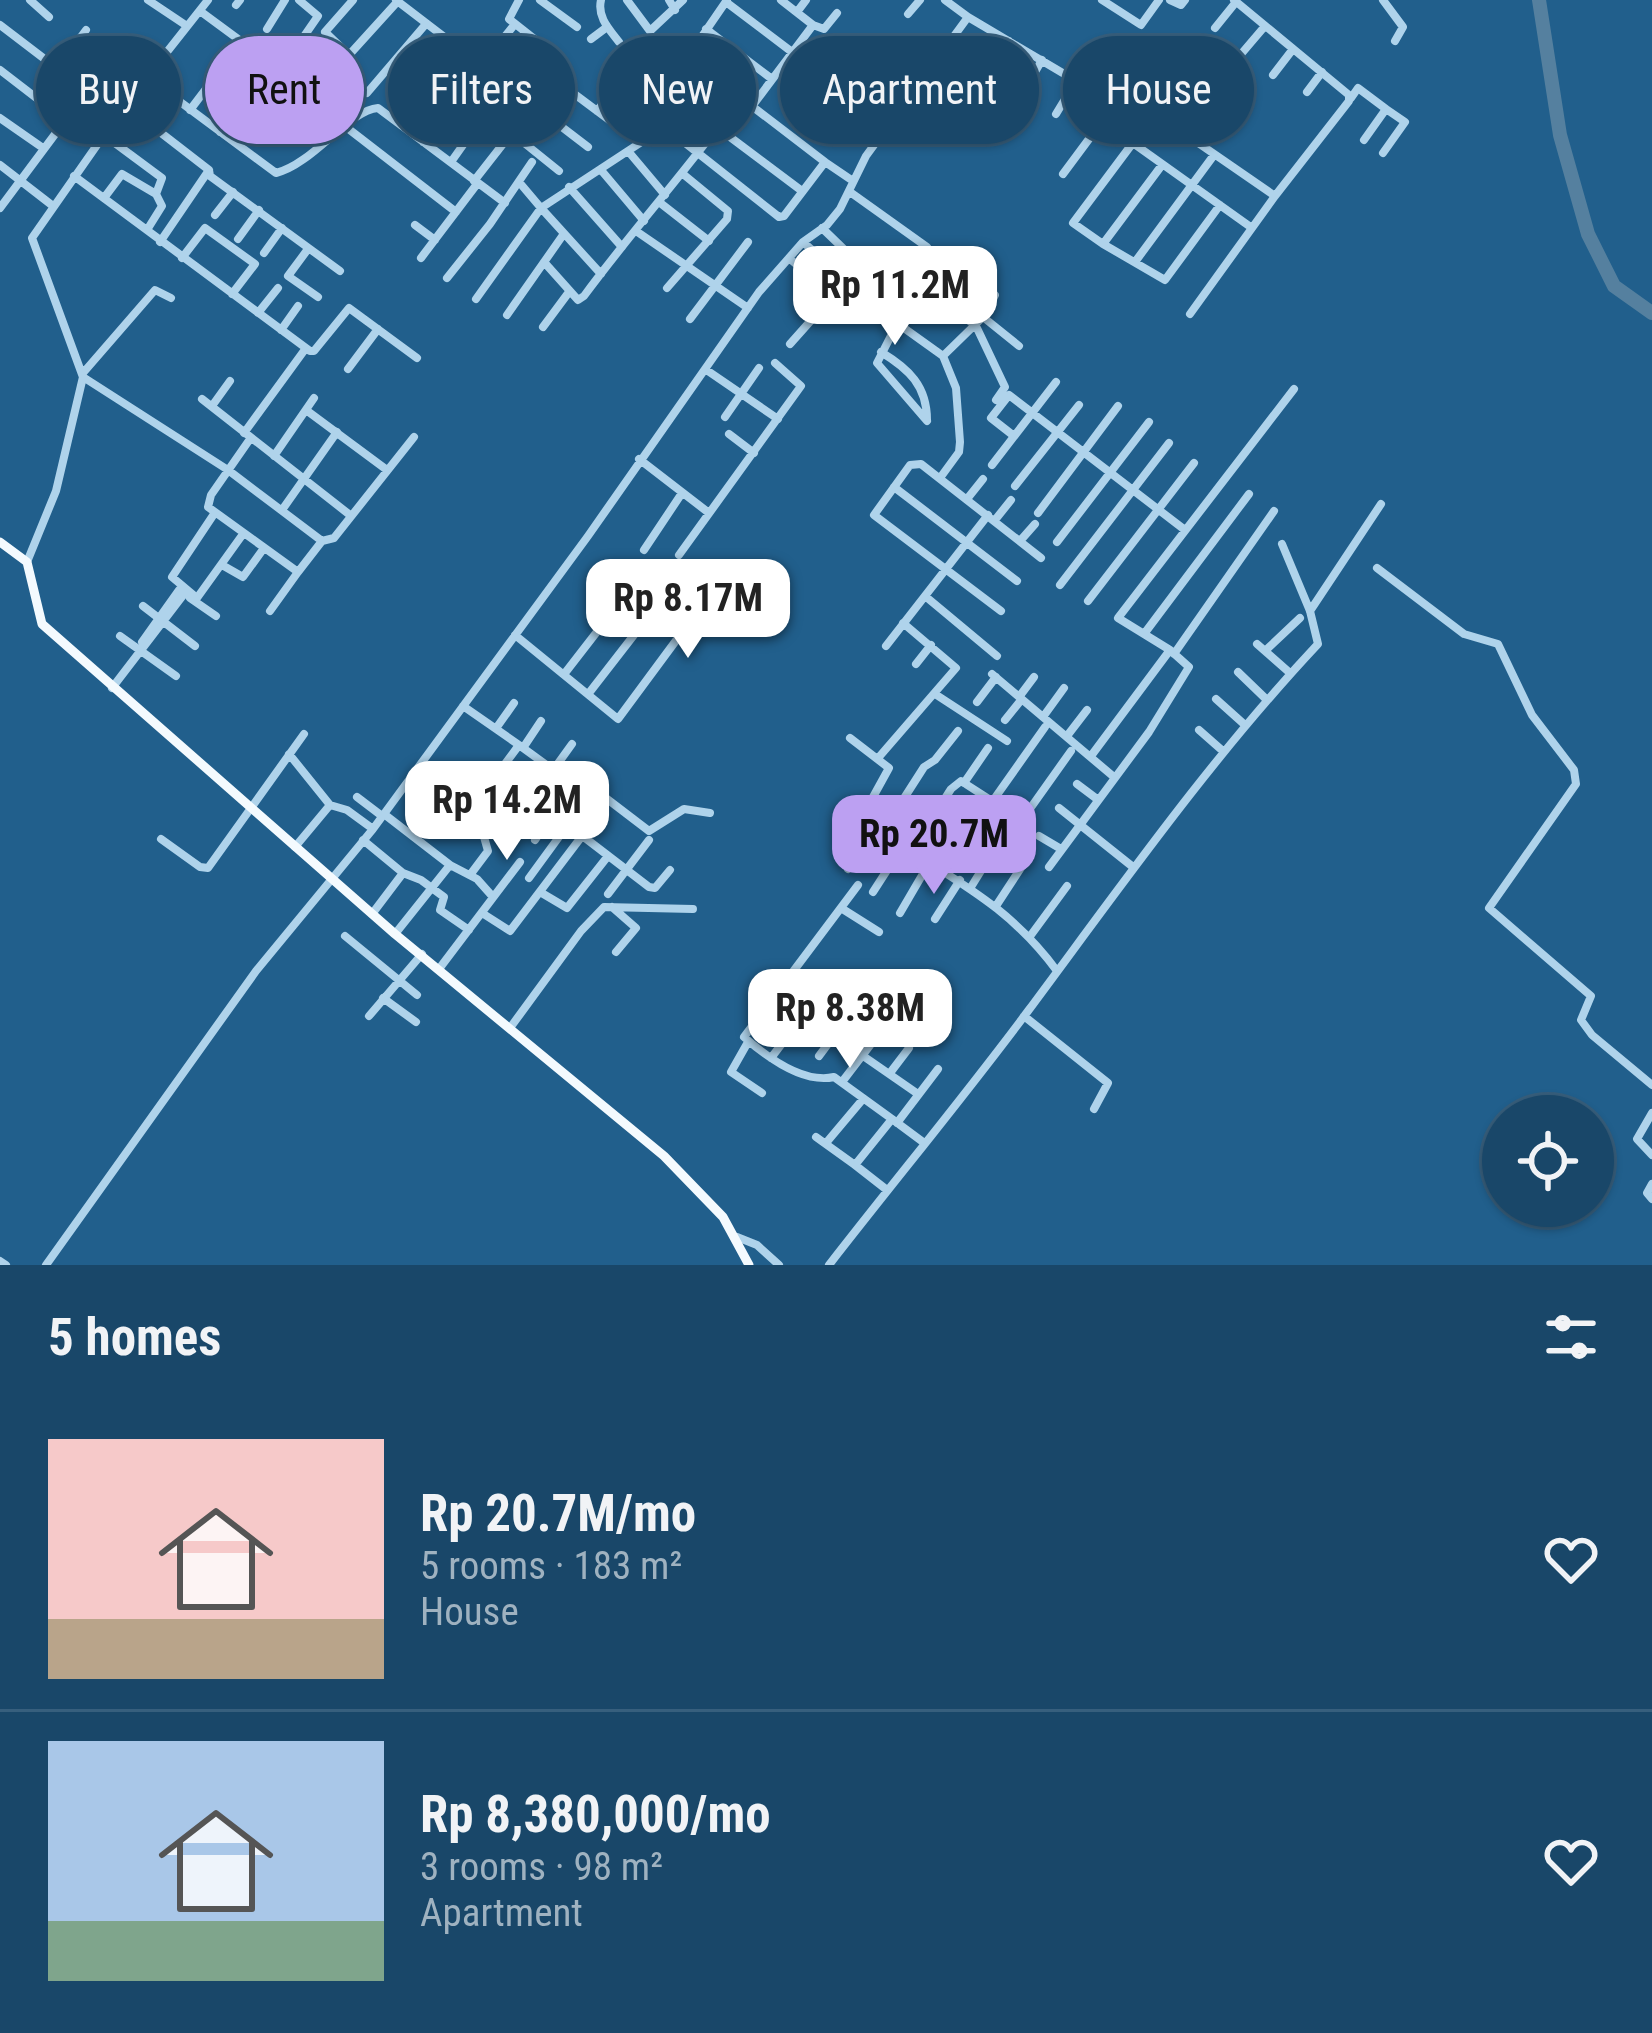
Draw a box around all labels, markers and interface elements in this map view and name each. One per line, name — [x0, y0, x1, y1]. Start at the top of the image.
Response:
chip: Buy — [36, 36, 181, 144]
chip: Rent — [205, 36, 364, 144]
chip: Filters — [388, 36, 575, 144]
chip: New — [599, 36, 756, 144]
chip: Apartment — [780, 36, 1039, 144]
chip: House — [1063, 36, 1254, 144]
pin: Rp 11.2M — [771, 246, 1019, 348]
text: Rp 11.2M — [820, 262, 970, 308]
pin: Rp 8.17M — [564, 559, 812, 661]
text: Rp 8.17M — [613, 575, 763, 621]
pin: Rp 14.2M — [383, 761, 631, 863]
text: Rp 14.2M — [432, 777, 582, 823]
pin: Rp 20.7M — [810, 795, 1058, 897]
text: Rp 20.7M — [859, 811, 1009, 857]
pin: Rp 8.38M — [726, 969, 974, 1071]
text: Rp 8.38M — [775, 985, 925, 1031]
map controls — [1482, 1095, 1614, 1227]
button: locate — [1482, 1095, 1614, 1227]
icon: filters — [1538, 1304, 1604, 1370]
text: 5 homes — [48, 1308, 221, 1367]
text: Rp 20.7M/mo — [420, 1484, 696, 1543]
icon: home — [144, 1487, 288, 1631]
icon: heart — [1538, 1526, 1604, 1592]
text: 5 rooms · 183 m² — [420, 1543, 682, 1589]
text: House — [420, 1589, 519, 1635]
text: Rp 8,380,000/mo — [420, 1785, 771, 1844]
icon: home — [144, 1789, 288, 1933]
icon: heart — [1538, 1828, 1604, 1894]
text: 3 rooms · 98 m² — [420, 1844, 663, 1890]
text: Apartment — [420, 1890, 583, 1936]

